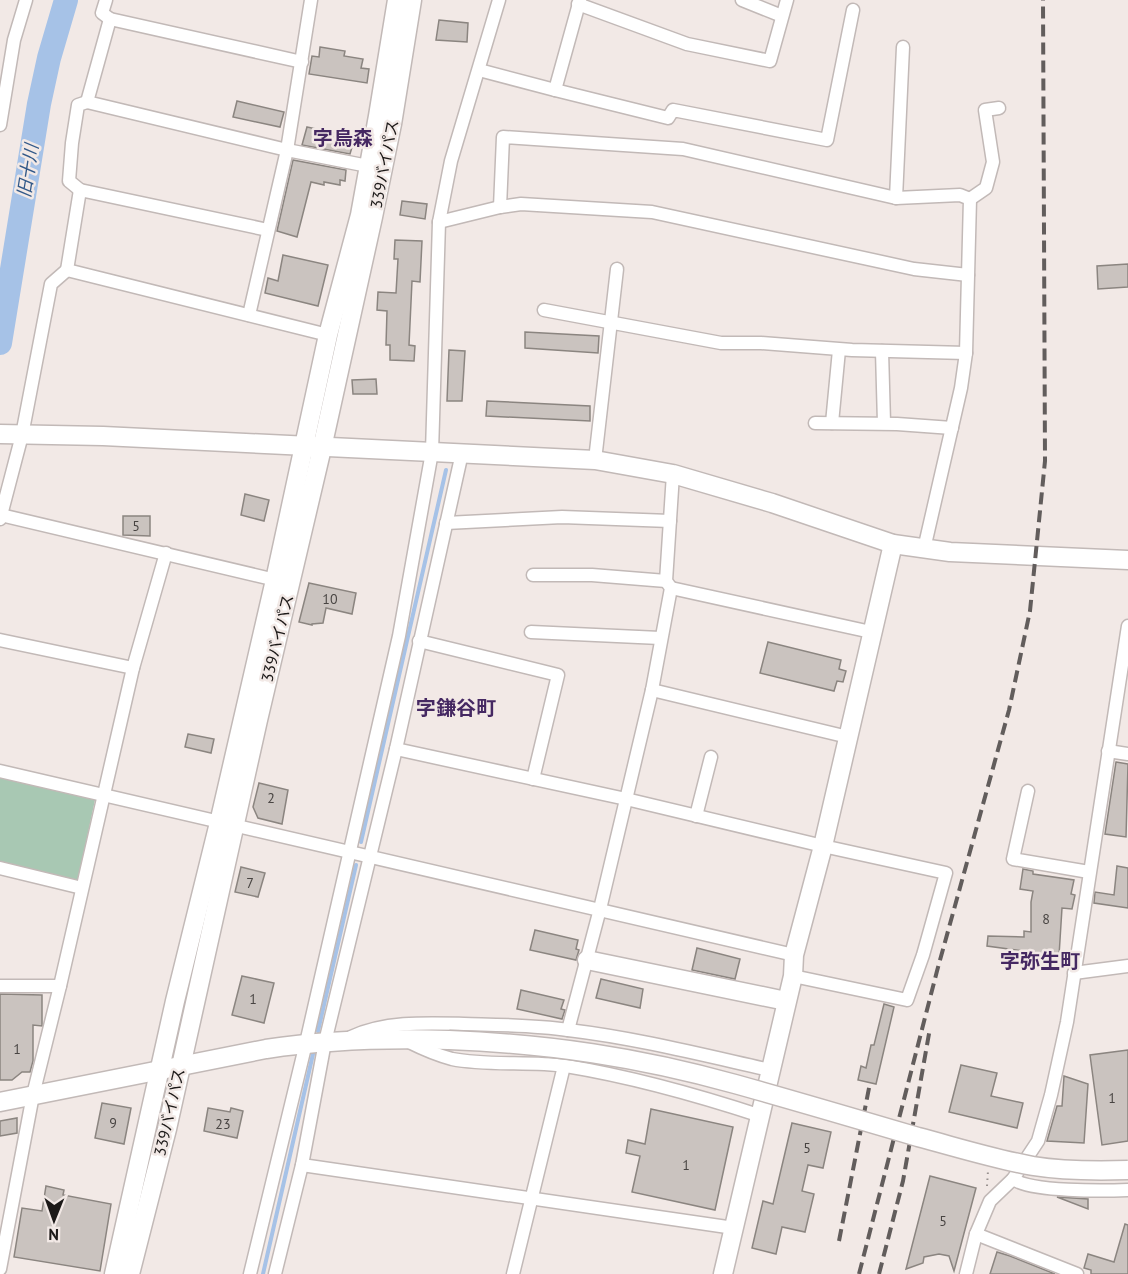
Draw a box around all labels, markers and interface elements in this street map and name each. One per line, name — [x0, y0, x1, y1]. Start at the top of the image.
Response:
street label: 339バイパス — [366, 118, 402, 210]
district label: 字烏森 — [313, 125, 373, 151]
water label: 旧十川 — [12, 140, 43, 199]
house number: 5 — [132, 517, 140, 535]
house number: 10 — [322, 590, 338, 608]
street label: 339バイパス — [256, 592, 298, 684]
district label: 字鎌谷町 — [416, 695, 496, 721]
house number: 2 — [267, 789, 275, 807]
house number: 7 — [246, 874, 254, 892]
house number: 8 — [1042, 910, 1050, 928]
district label: 字弥生町 — [1000, 948, 1080, 974]
house number: 1 — [249, 990, 257, 1008]
house number: 1 — [13, 1040, 21, 1058]
street label: 339バイパス — [149, 1066, 189, 1158]
house number: 1 — [1108, 1089, 1116, 1107]
house number: 9 — [109, 1114, 117, 1132]
house number: 23 — [215, 1115, 231, 1133]
house number: 5 — [803, 1139, 811, 1157]
house number: 1 — [682, 1156, 690, 1174]
north arrow — [24, 1190, 84, 1250]
house number: 5 — [939, 1212, 947, 1230]
text: N — [48, 1225, 59, 1245]

